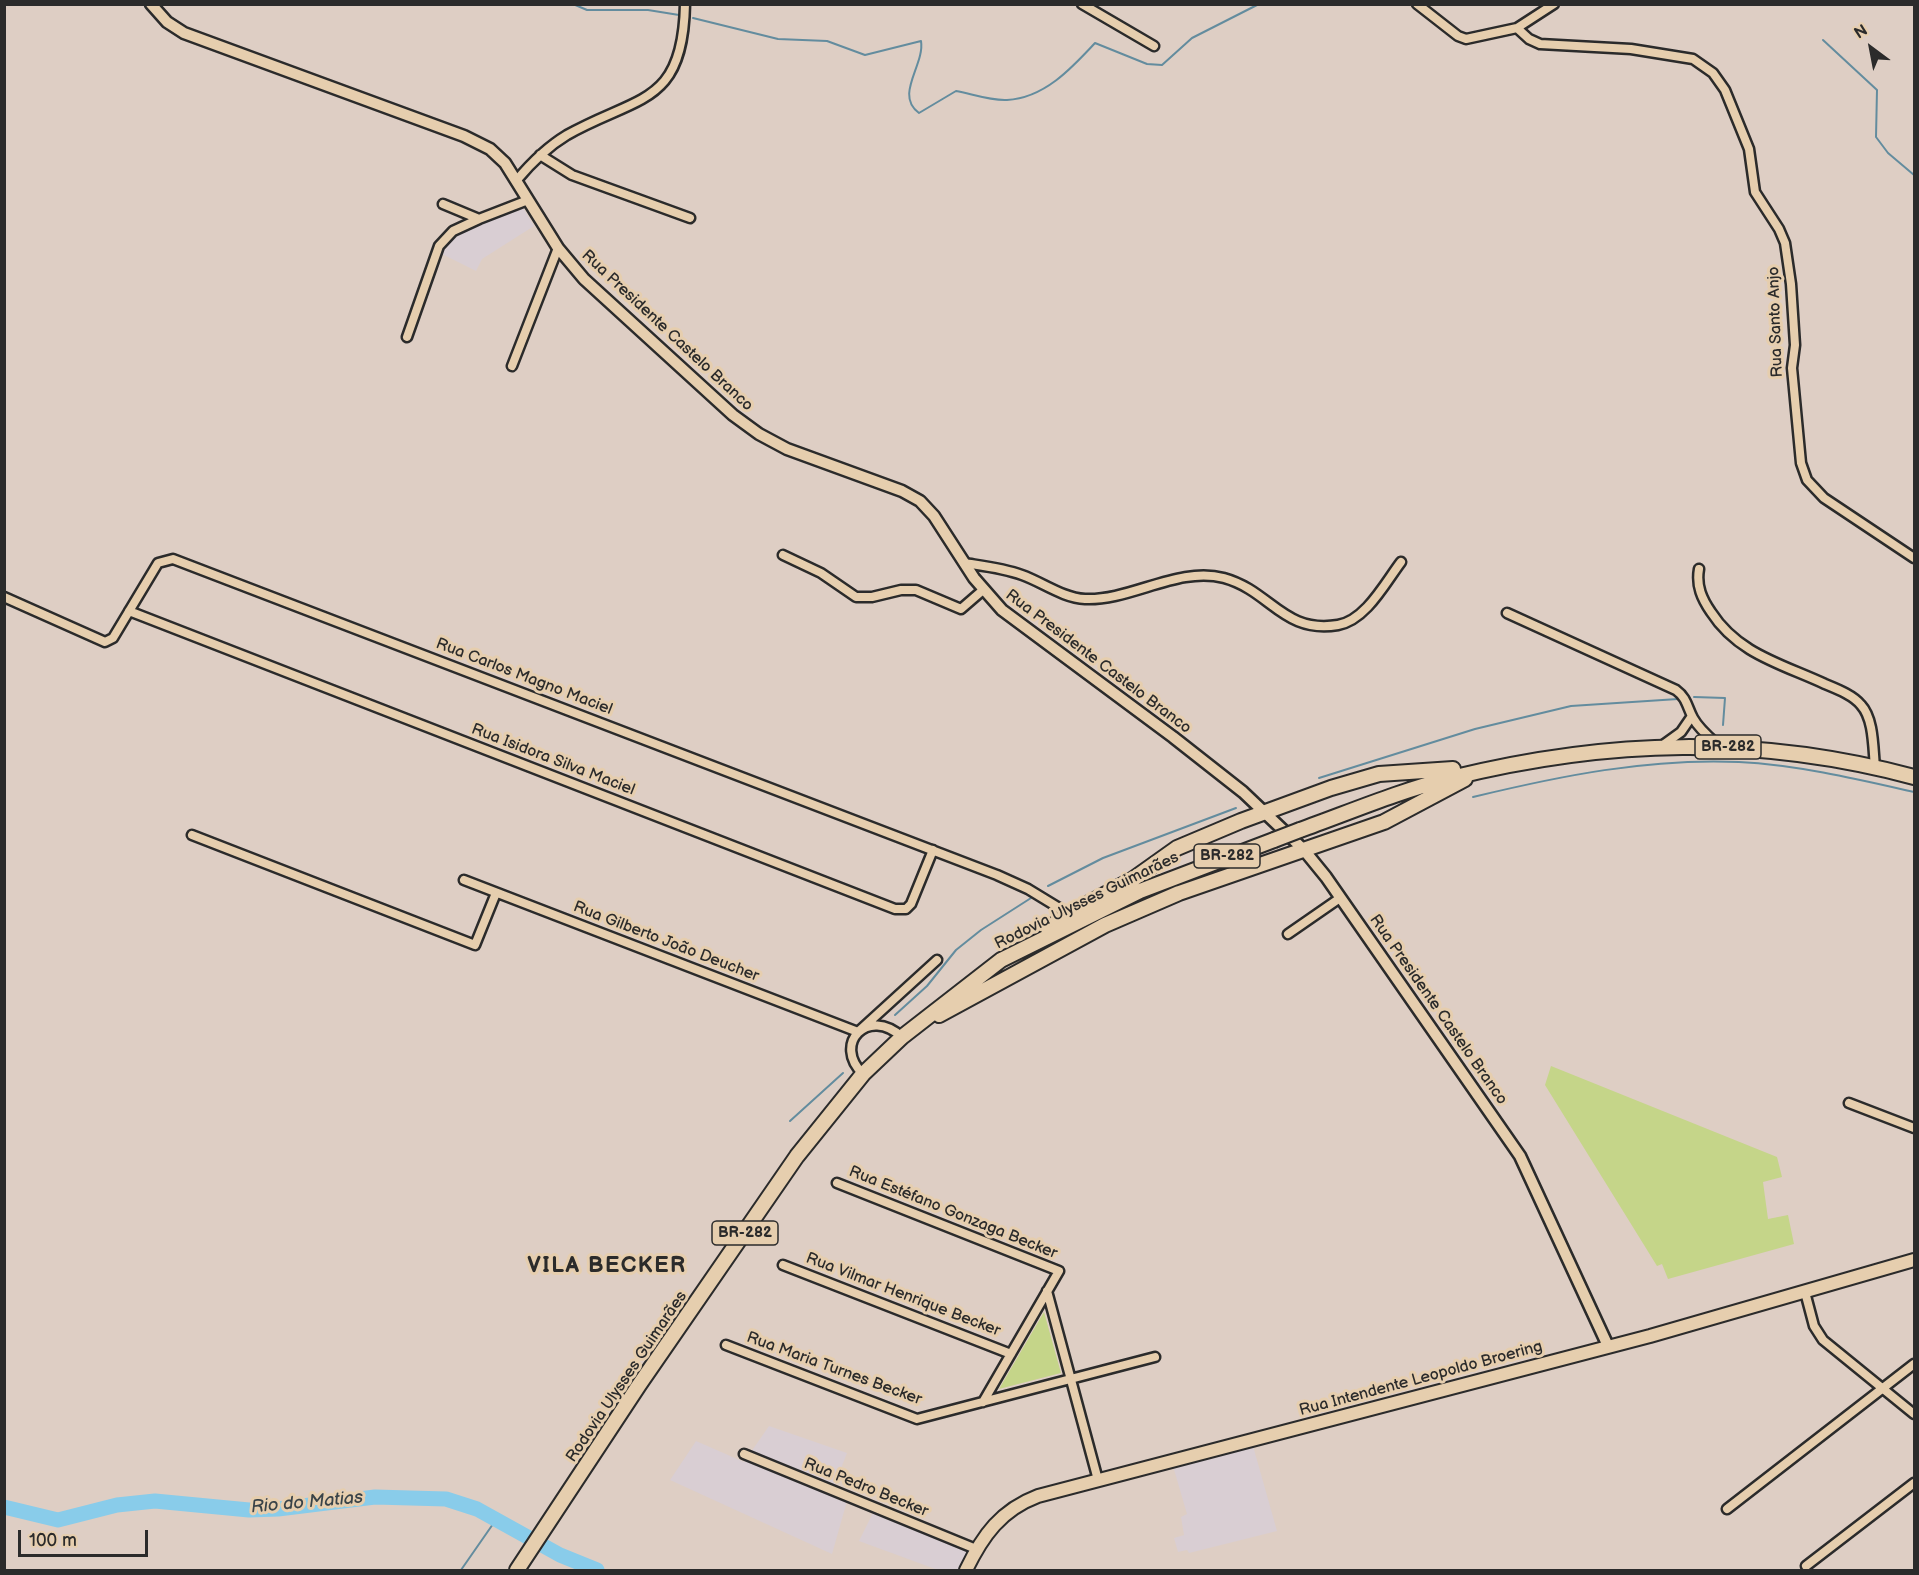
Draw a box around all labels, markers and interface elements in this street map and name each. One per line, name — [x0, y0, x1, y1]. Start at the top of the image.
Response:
north arrow — [1841, 18, 1901, 78]
text: N — [1851, 21, 1871, 44]
street label: Rua Presidente Castelo Branco — [577, 246, 757, 416]
street label: Rua Santo Anjo — [1764, 266, 1788, 378]
street label: Rua Presidente Castelo Branco — [1001, 586, 1195, 738]
street label: Rua Carlos Magno Maciel — [433, 634, 615, 720]
street label: Rua Isidora Silva Maciel — [469, 720, 637, 800]
road number: BR-282 — [1695, 735, 1761, 759]
road number: BR-282 — [1194, 844, 1260, 868]
street label: Rodovia Ulysses Guimarães — [992, 848, 1182, 954]
street label: Rua Gilberto João Deucher — [570, 898, 762, 986]
street label: Rua Presidente Castelo Branco — [1365, 911, 1511, 1109]
street label: Rua Estéfano Gonzaga Becker — [846, 1162, 1060, 1264]
road number: BR-282 — [712, 1221, 778, 1245]
street label: Rua Vilmar Henrique Becker — [803, 1249, 1003, 1341]
district label: VILA BECKER — [527, 1253, 687, 1279]
street label: Rodovia Ulysses Guimarães — [562, 1288, 692, 1466]
street label: Rua Maria Turnes Becker — [744, 1328, 924, 1410]
street label: Rua Intendente Leopoldo Broering — [1297, 1337, 1545, 1421]
street label: Rua Pedro Becker — [801, 1454, 931, 1522]
water label: Rio do Matias — [250, 1487, 364, 1519]
scale bar — [21, 1518, 152, 1556]
text: 100 m — [29, 1530, 77, 1551]

